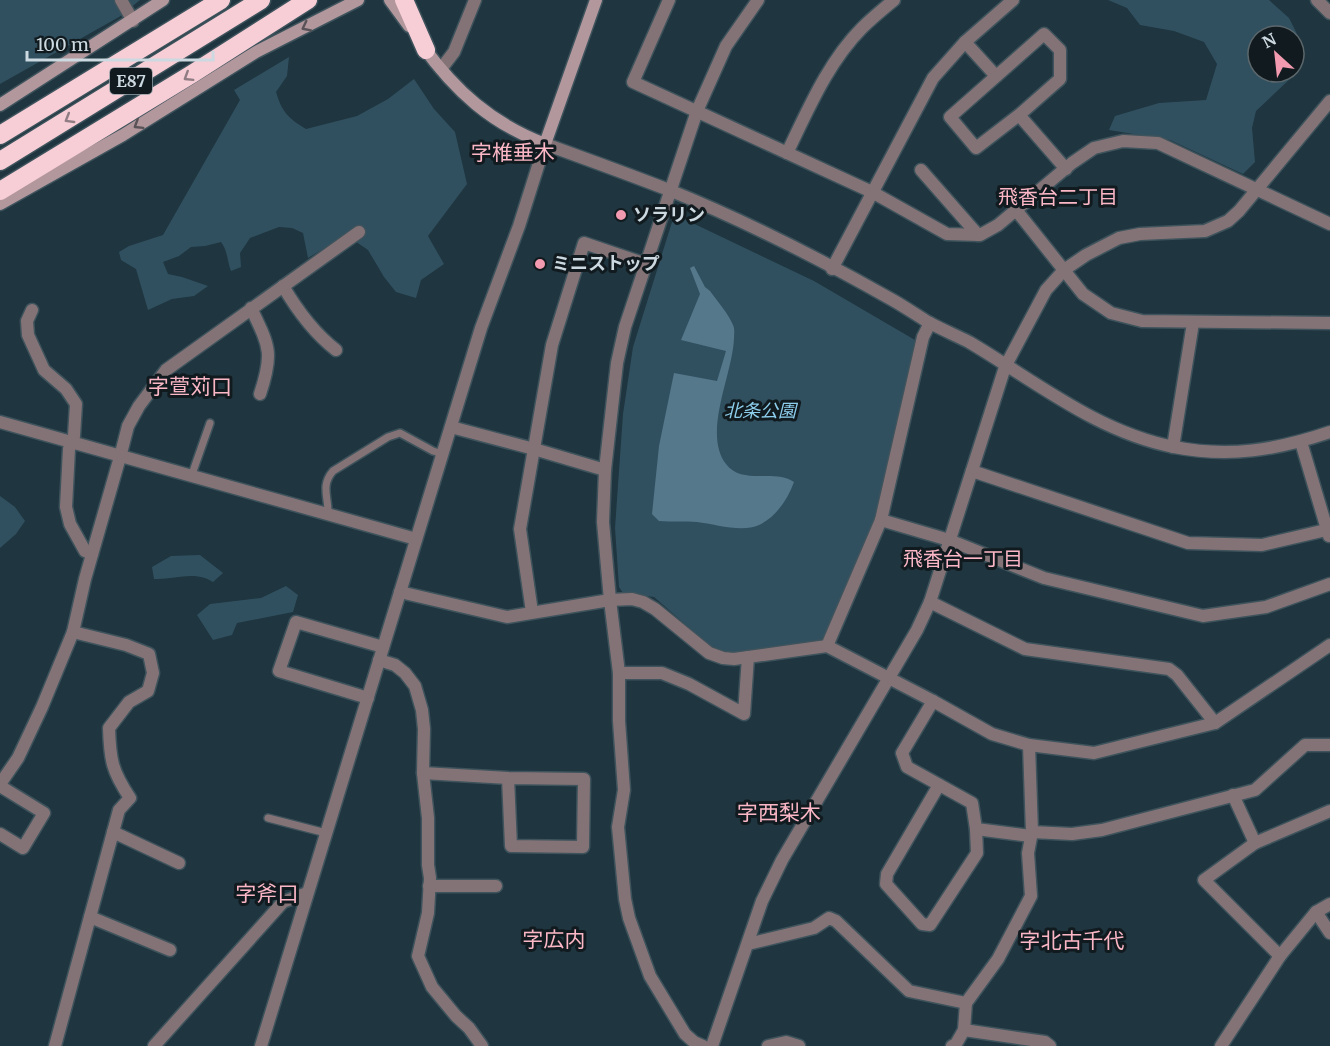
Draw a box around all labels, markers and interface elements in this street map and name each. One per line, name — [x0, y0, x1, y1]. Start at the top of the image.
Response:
one-way arrow — [302, 19, 313, 31]
scale bar — [27, 24, 213, 62]
north arrow — [1246, 24, 1306, 84]
text: N — [1259, 29, 1280, 52]
text: 100 m — [36, 33, 89, 56]
road number: E87 — [110, 68, 152, 94]
one-way arrow — [184, 70, 194, 82]
one-way arrow — [65, 112, 75, 124]
one-way arrow — [134, 118, 144, 130]
district label: 字椎垂木 — [471, 139, 555, 166]
district label: 飛香台二丁目 — [998, 184, 1118, 209]
place label: ソラリン — [633, 203, 705, 226]
marker: ソラリン — [614, 208, 628, 222]
place label: ミニストップ — [552, 252, 660, 275]
marker: ミニストップ — [533, 257, 547, 271]
district label: 字萱苅口 — [148, 373, 232, 400]
park label: 北条公園 — [724, 399, 799, 422]
district label: 飛香台一丁目 — [903, 546, 1023, 571]
district label: 字西梨木 — [737, 799, 821, 826]
district label: 字斧口 — [236, 880, 299, 907]
district label: 字広内 — [523, 926, 586, 953]
district label: 字北古千代 — [1020, 927, 1125, 954]

